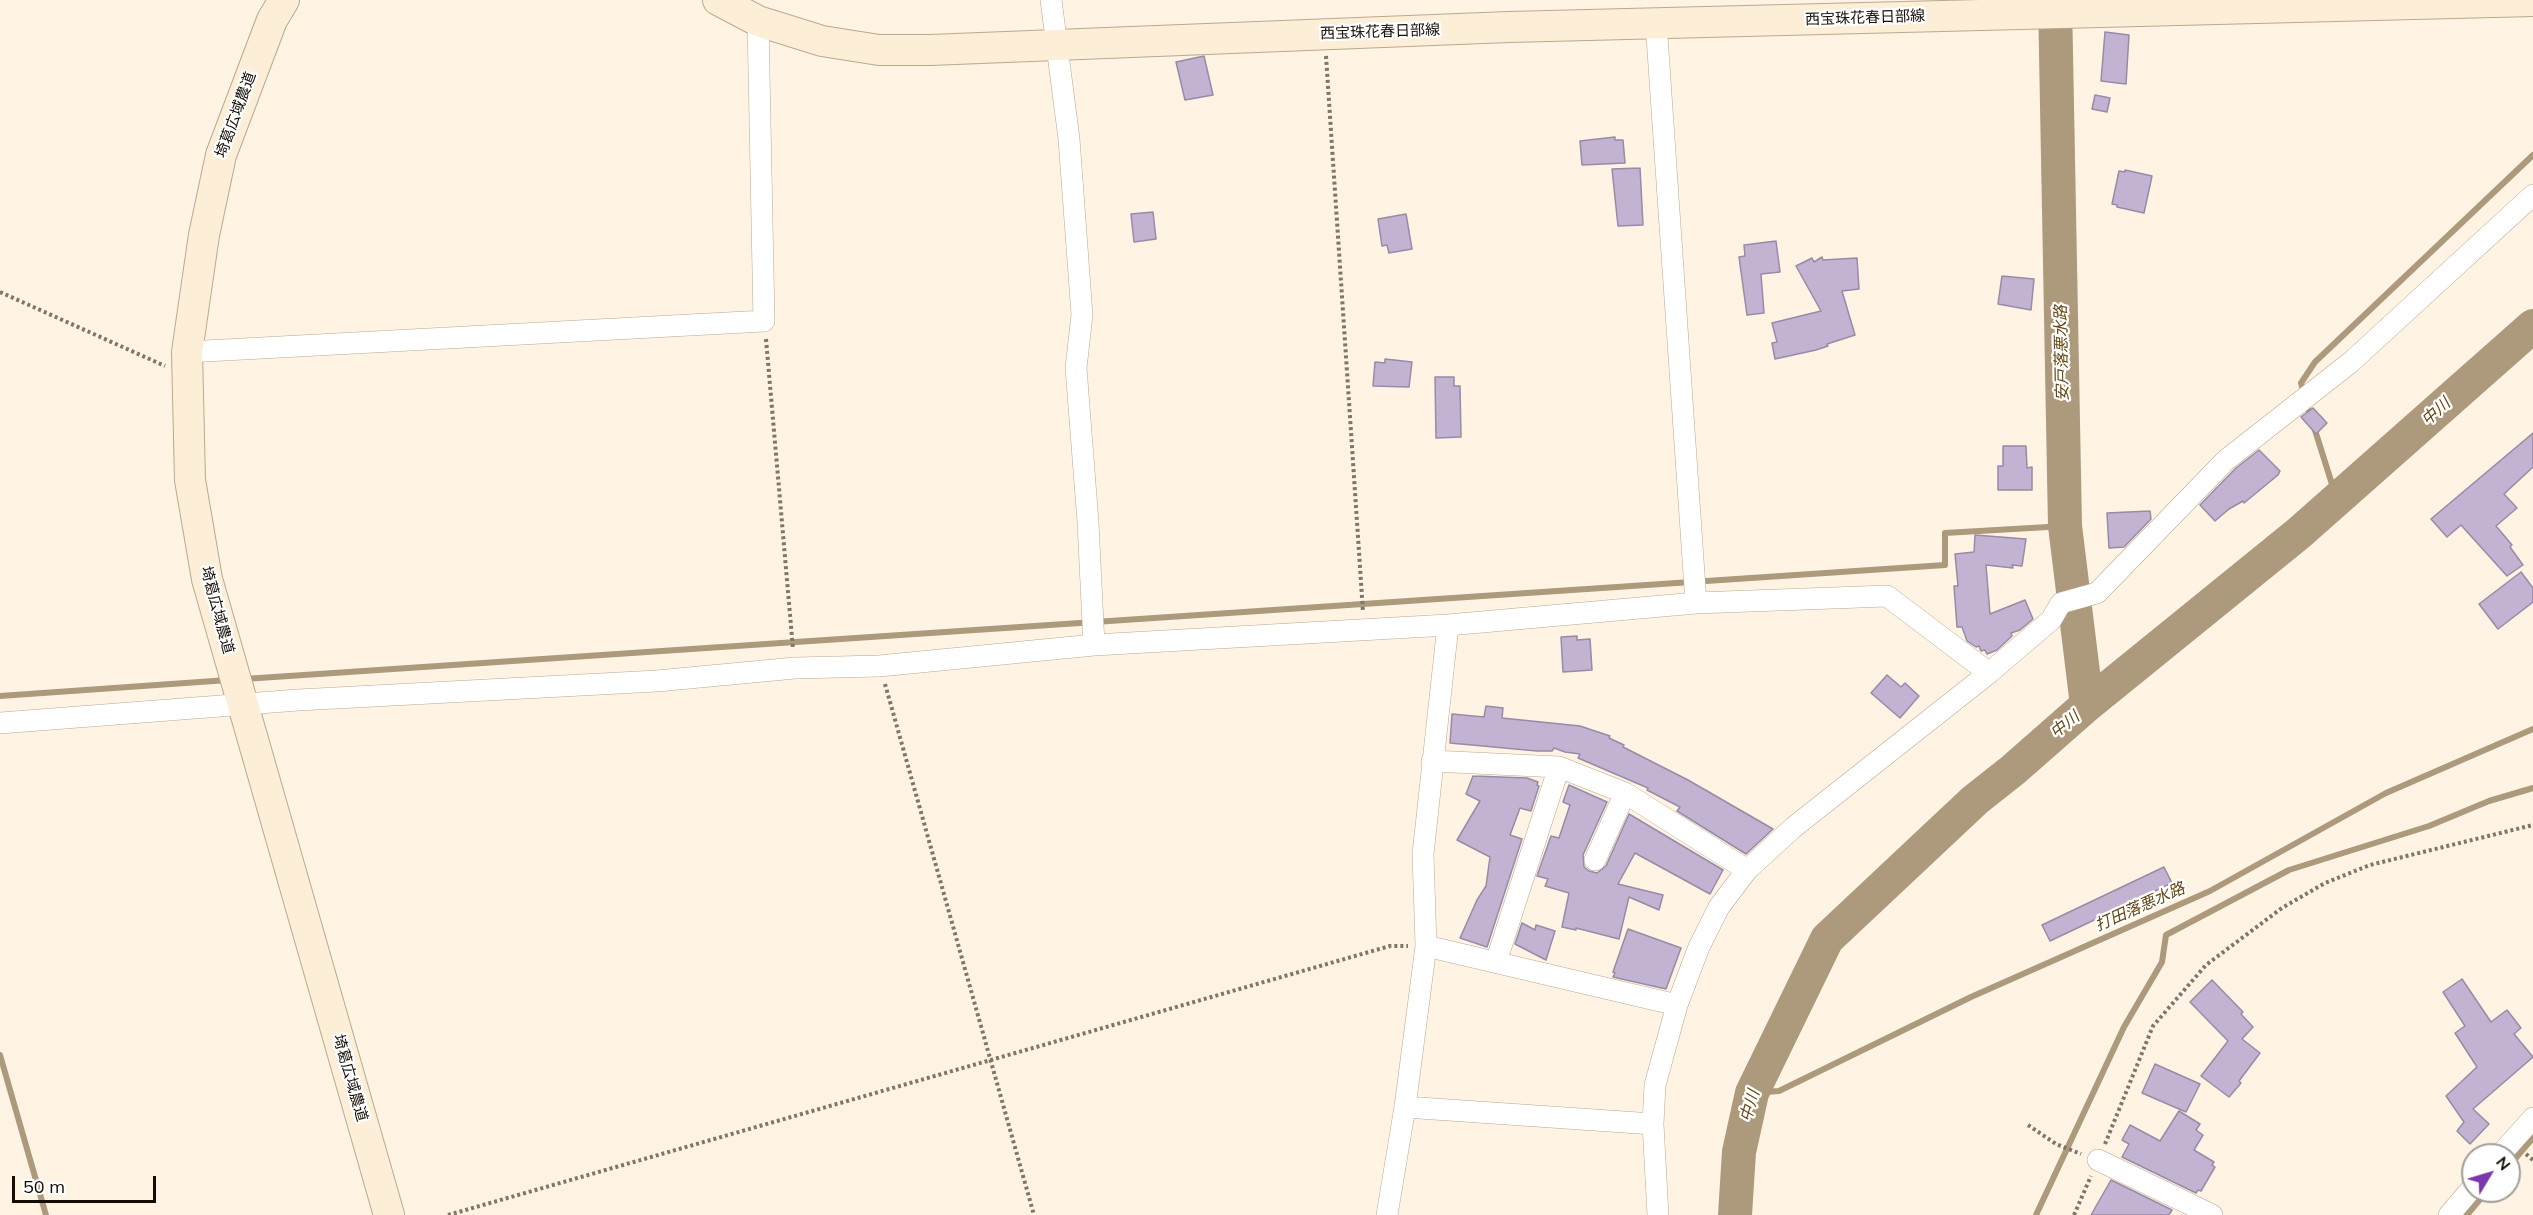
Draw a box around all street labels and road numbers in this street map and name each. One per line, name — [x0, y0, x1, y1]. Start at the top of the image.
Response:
street label: 西宝珠花春日部線 — [1805, 7, 1925, 29]
street label: 西宝珠花春日部線 — [1320, 21, 1440, 43]
street label: 埼葛広域農道 — [212, 70, 260, 160]
street label: 埼葛広域農道 — [197, 564, 237, 656]
street label: 埼葛広域農道 — [329, 1032, 371, 1124]

